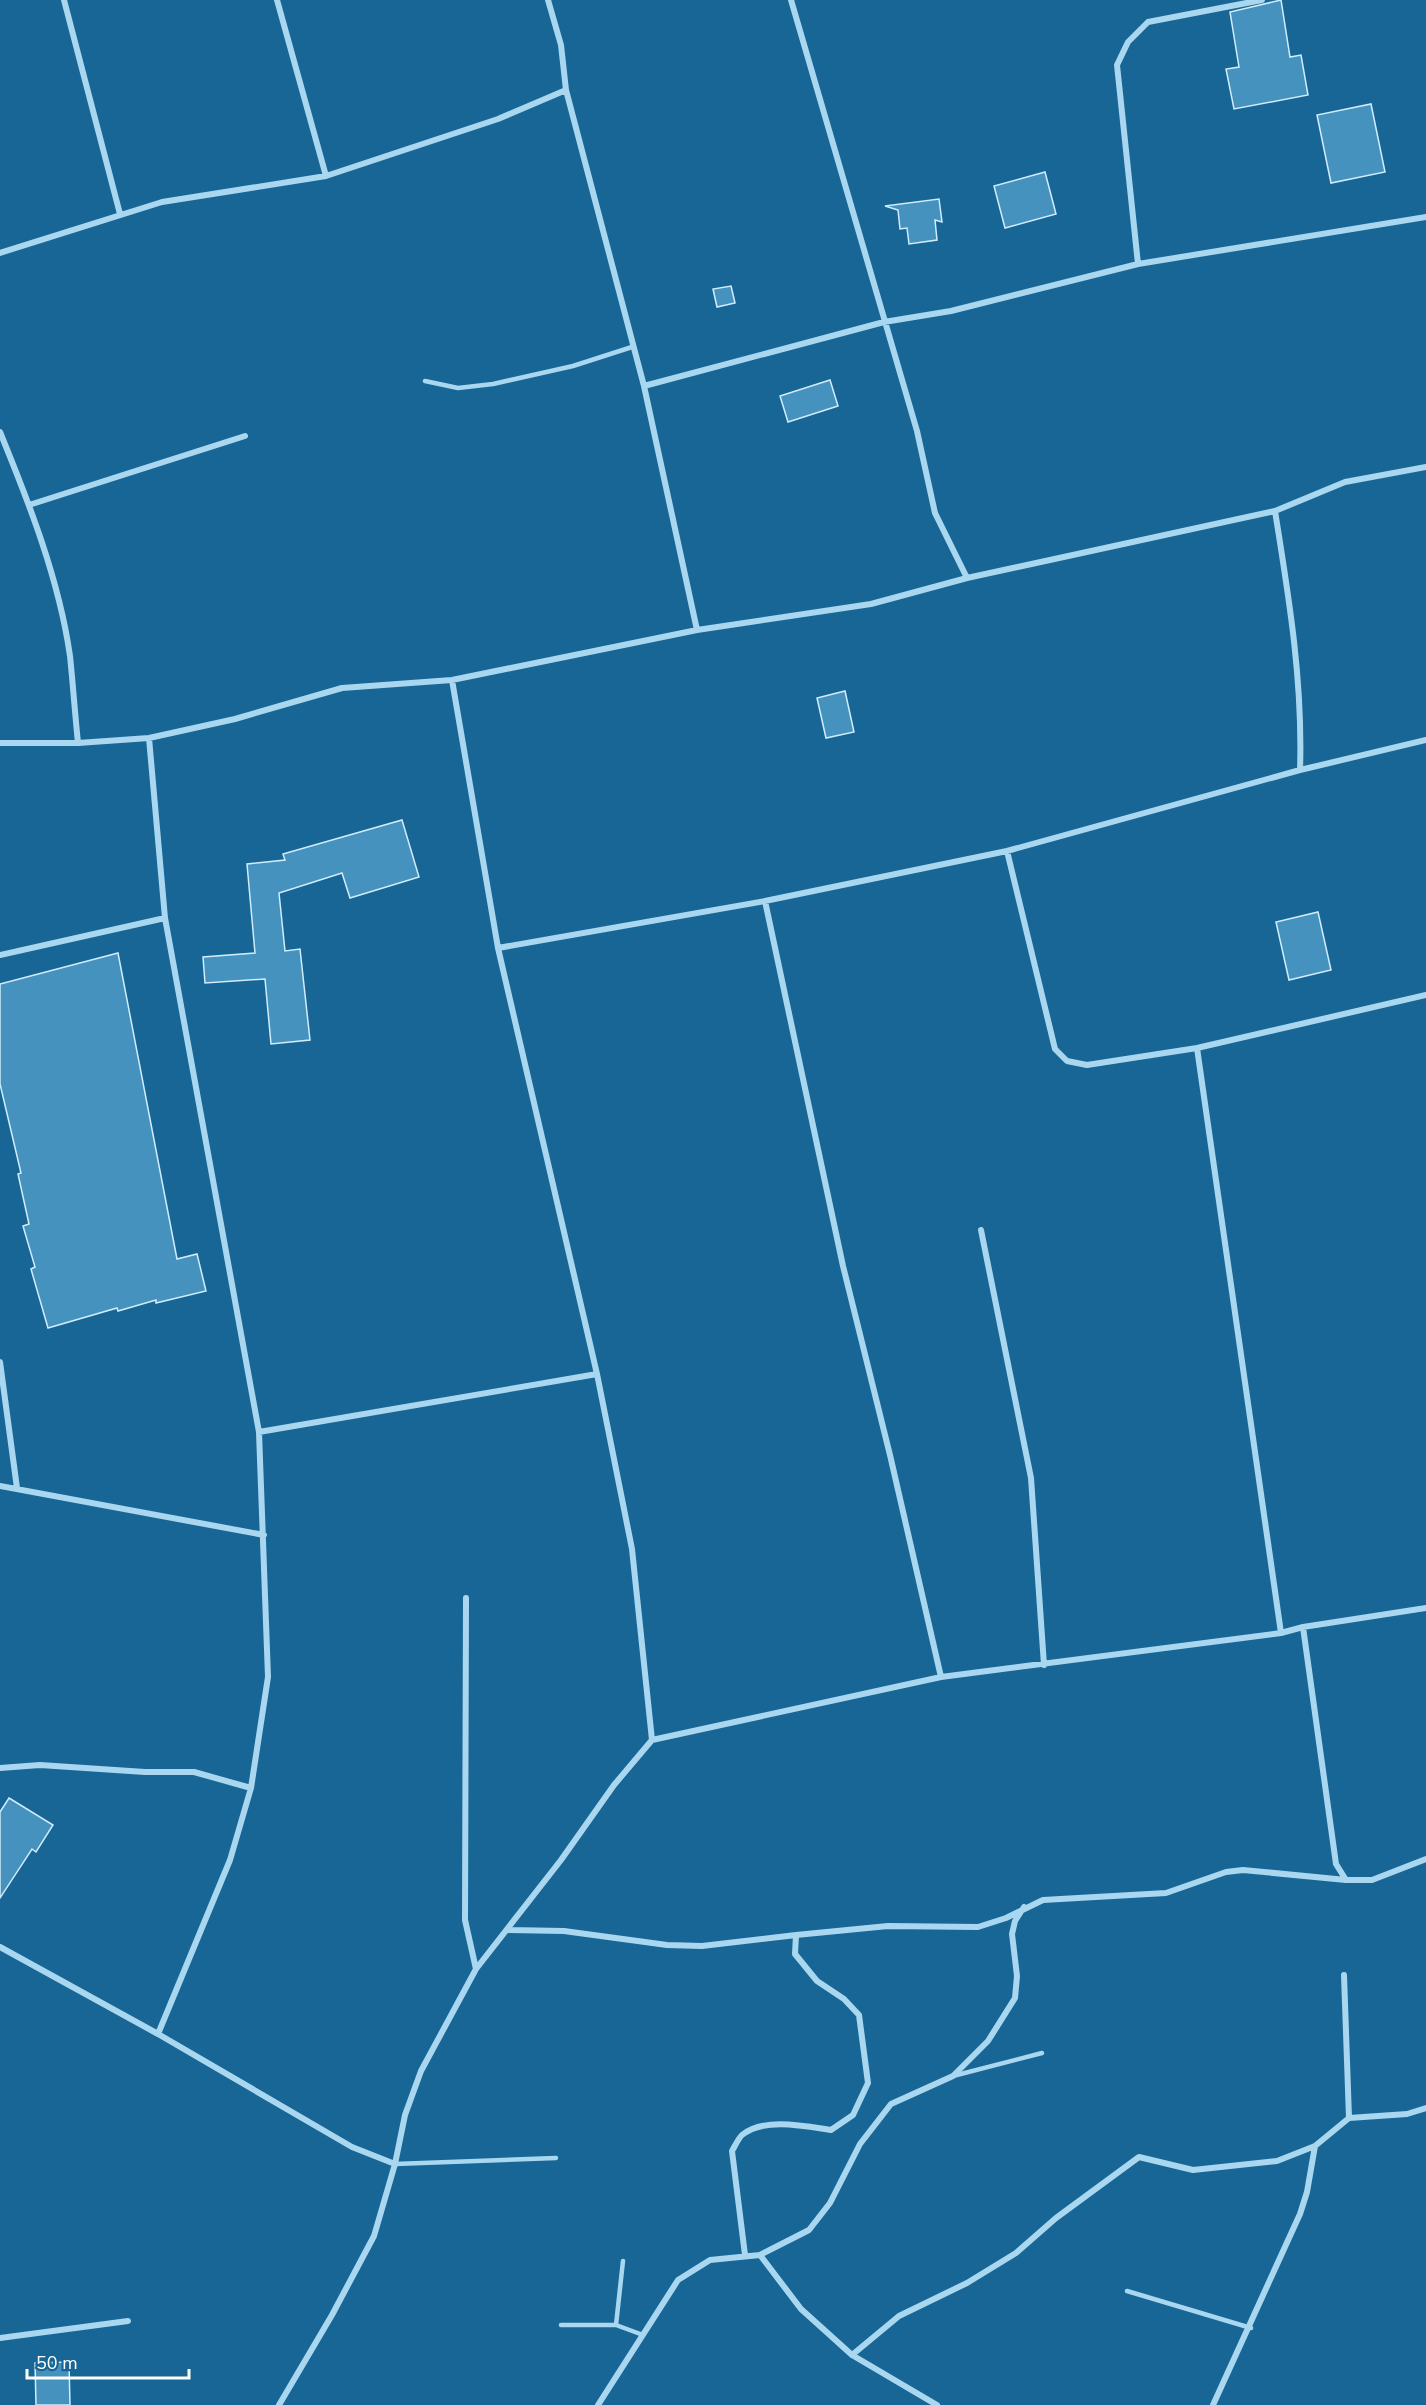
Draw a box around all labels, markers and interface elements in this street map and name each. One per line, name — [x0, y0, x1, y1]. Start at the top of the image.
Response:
scale bar — [27, 2342, 189, 2380]
text: 50 m — [36, 2351, 78, 2375]

